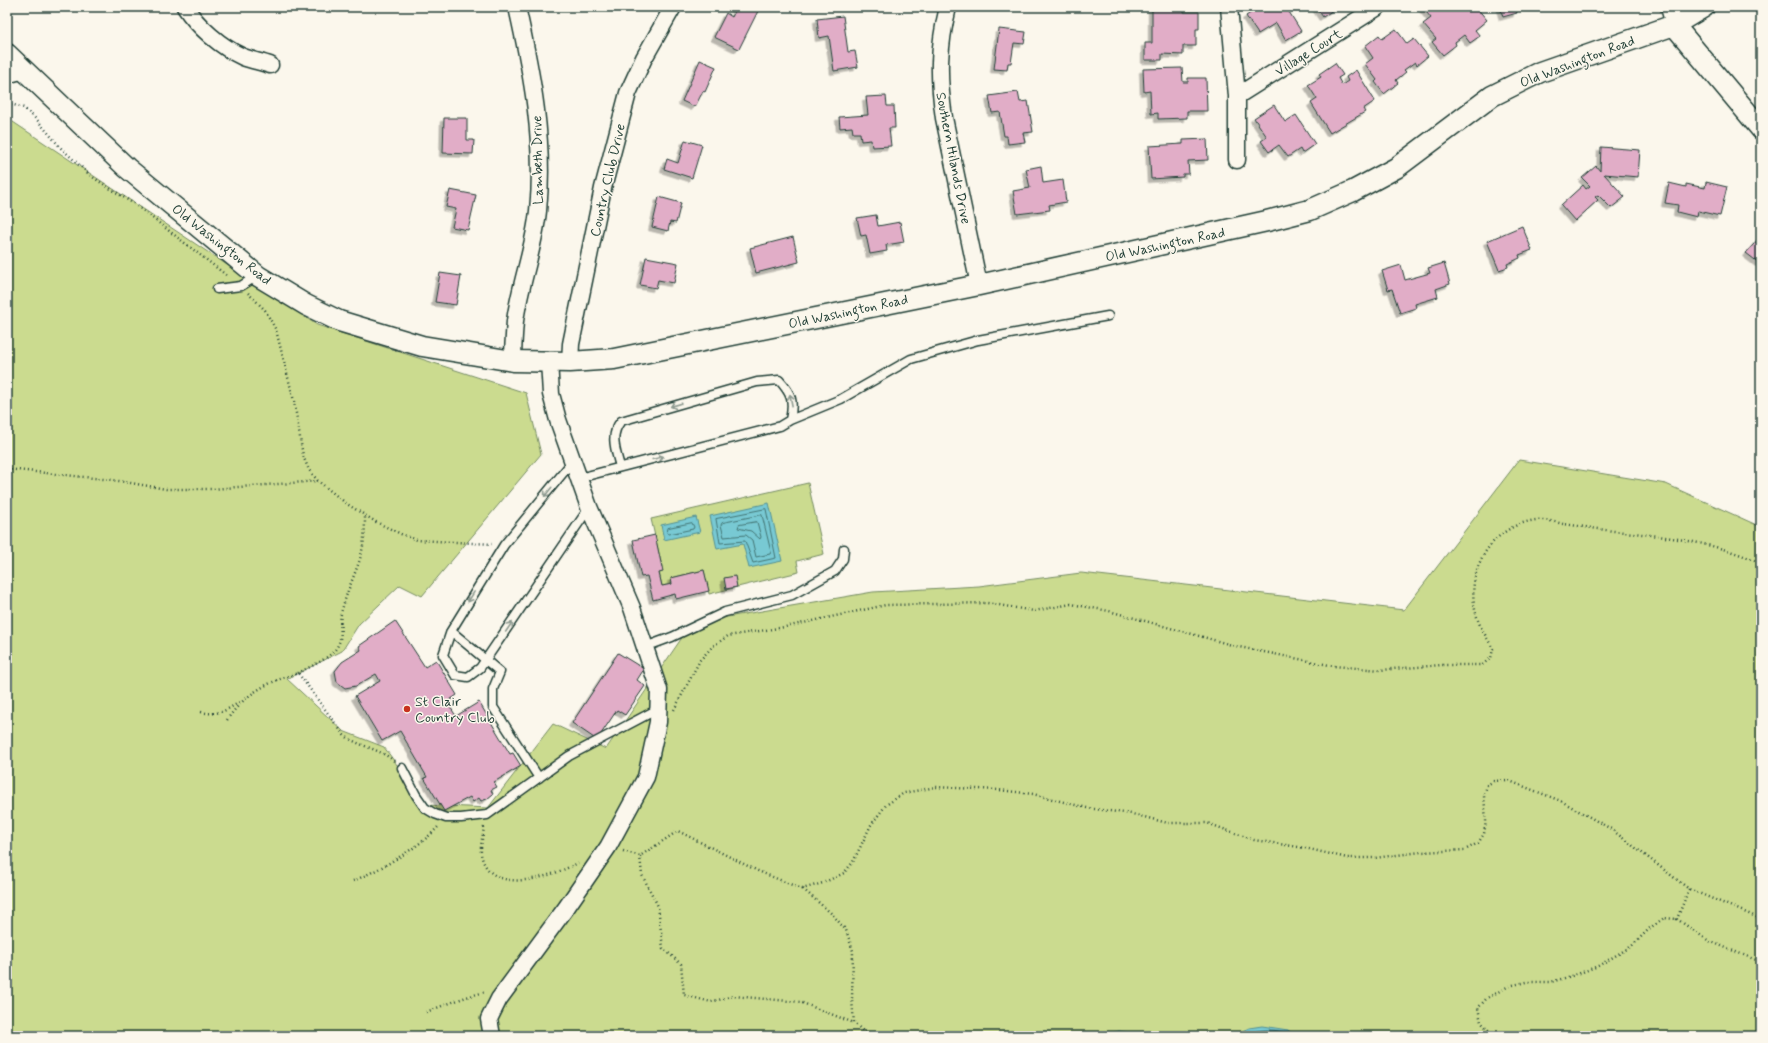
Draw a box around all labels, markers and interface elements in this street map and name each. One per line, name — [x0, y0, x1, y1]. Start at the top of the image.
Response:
street label: Village Court — [1272, 25, 1346, 81]
street label: Old Washington Road — [1517, 32, 1638, 94]
street label: Southern Hilands Drive — [931, 91, 975, 226]
street label: Lambeth Drive — [528, 115, 548, 205]
street label: Country Club Drive — [586, 122, 630, 239]
street label: Old Washington Road — [167, 200, 275, 291]
street label: Old Washington Road — [1104, 224, 1227, 268]
street label: Old Washington Road — [787, 291, 910, 335]
one-way arrow — [787, 394, 795, 407]
one-way arrow — [670, 402, 683, 409]
one-way arrow — [651, 453, 664, 461]
one-way arrow — [543, 487, 552, 498]
one-way arrow — [467, 592, 476, 603]
one-way arrow — [505, 622, 513, 633]
place label: St Clair Country Club — [415, 693, 495, 727]
marker: St Clair Country Club — [402, 704, 412, 714]

